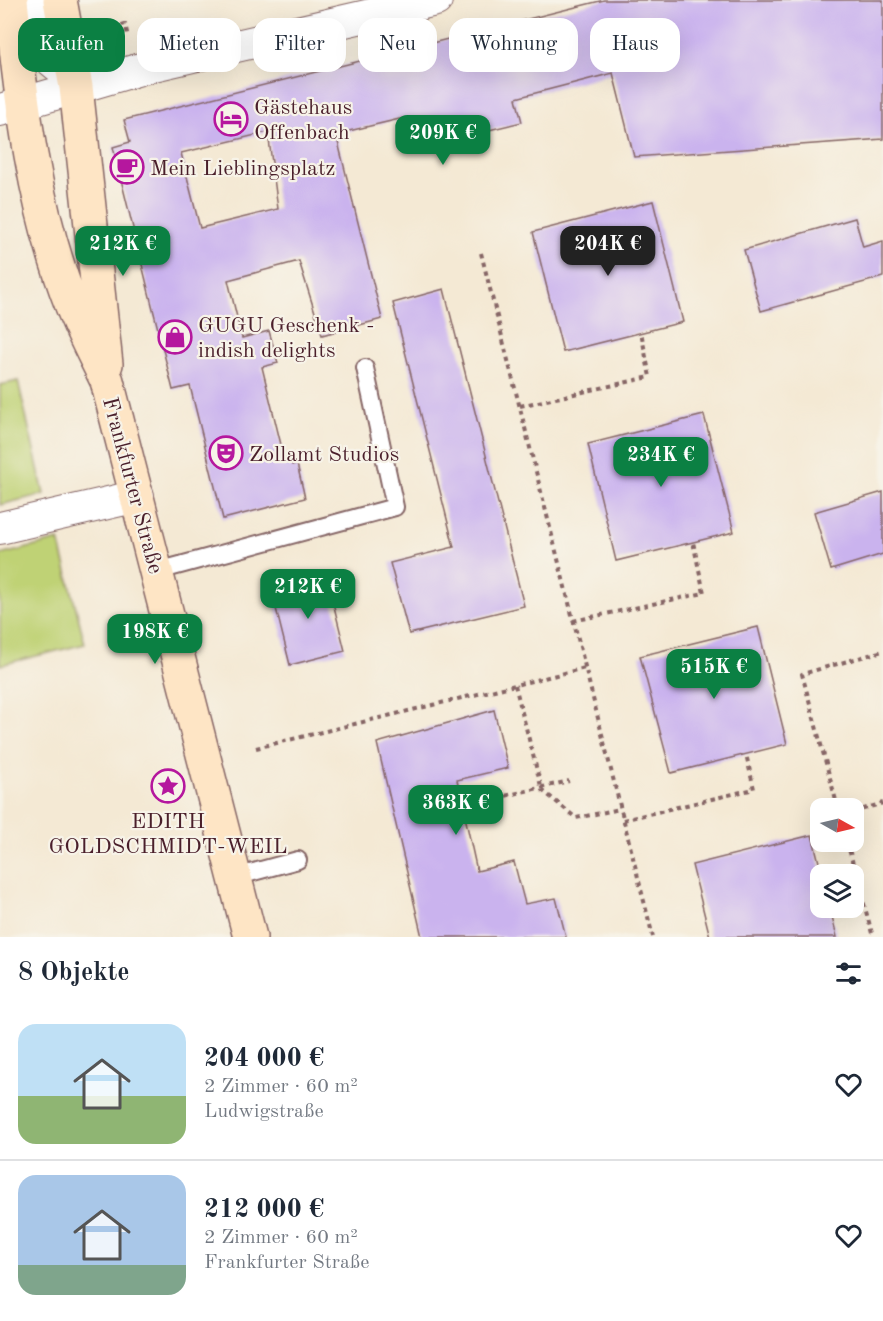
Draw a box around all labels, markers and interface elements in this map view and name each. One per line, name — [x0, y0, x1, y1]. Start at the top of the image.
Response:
chip: Kaufen — [18, 18, 125, 72]
chip: Mieten — [137, 18, 241, 72]
chip: Filter — [253, 18, 346, 72]
chip: Neu — [358, 18, 437, 72]
chip: Wohnung — [449, 18, 578, 72]
chip: Haus — [590, 18, 680, 72]
place label: Gästehaus Offenbach — [254, 97, 352, 144]
hotel icon: Gästehaus Offenbach — [213, 101, 249, 137]
pin: 209K € — [394, 115, 492, 166]
text: 209K € — [409, 124, 477, 144]
cafe icon: Mein Lieblingsplatz — [109, 149, 145, 185]
place label: Mein Lieblingsplatz — [150, 158, 335, 180]
pin: 212K € — [74, 226, 172, 277]
pin: 204K € — [559, 226, 657, 277]
text: 212K € — [89, 235, 157, 255]
text: 204K € — [574, 235, 642, 255]
place label: GUGU Geschenk - indish delights — [198, 315, 374, 362]
shop icon: GUGU Geschenk - indish delights — [157, 319, 193, 355]
street label: Frankfurter Straße — [98, 395, 166, 576]
theatre icon: Zollamt Studios — [208, 435, 244, 471]
pin: 234K € — [612, 437, 710, 488]
place label: Zollamt Studios — [249, 444, 399, 466]
text: 234K € — [627, 446, 695, 466]
pin: 212K € — [259, 569, 357, 620]
text: 212K € — [274, 578, 342, 598]
pin: 198K € — [106, 614, 204, 665]
text: 198K € — [121, 623, 189, 643]
pin: 515K € — [665, 649, 763, 700]
text: 515K € — [680, 658, 748, 678]
place icon: EDITH GOLDSCHMIDT-WEIL — [150, 768, 186, 804]
pin: 363K € — [407, 785, 505, 836]
text: 363K € — [422, 794, 490, 814]
north arrow — [810, 798, 864, 852]
map controls — [810, 798, 864, 918]
place label: EDITH GOLDSCHMIDT-WEIL — [48, 811, 288, 858]
button: layers — [810, 864, 864, 918]
icon: filters — [832, 957, 865, 990]
text: 8 Objekte — [18, 960, 130, 986]
text: 204 000 € — [204, 1046, 324, 1072]
icon: home — [66, 1048, 138, 1120]
icon: heart — [832, 1068, 865, 1101]
text: 2 Zimmer · 60 m² — [204, 1077, 358, 1097]
text: Ludwigstraße — [204, 1102, 324, 1122]
text: 212 000 € — [204, 1197, 324, 1223]
icon: home — [66, 1199, 138, 1271]
icon: heart — [832, 1219, 865, 1252]
text: 2 Zimmer · 60 m² — [204, 1228, 358, 1248]
text: Frankfurter Straße — [204, 1253, 369, 1273]

